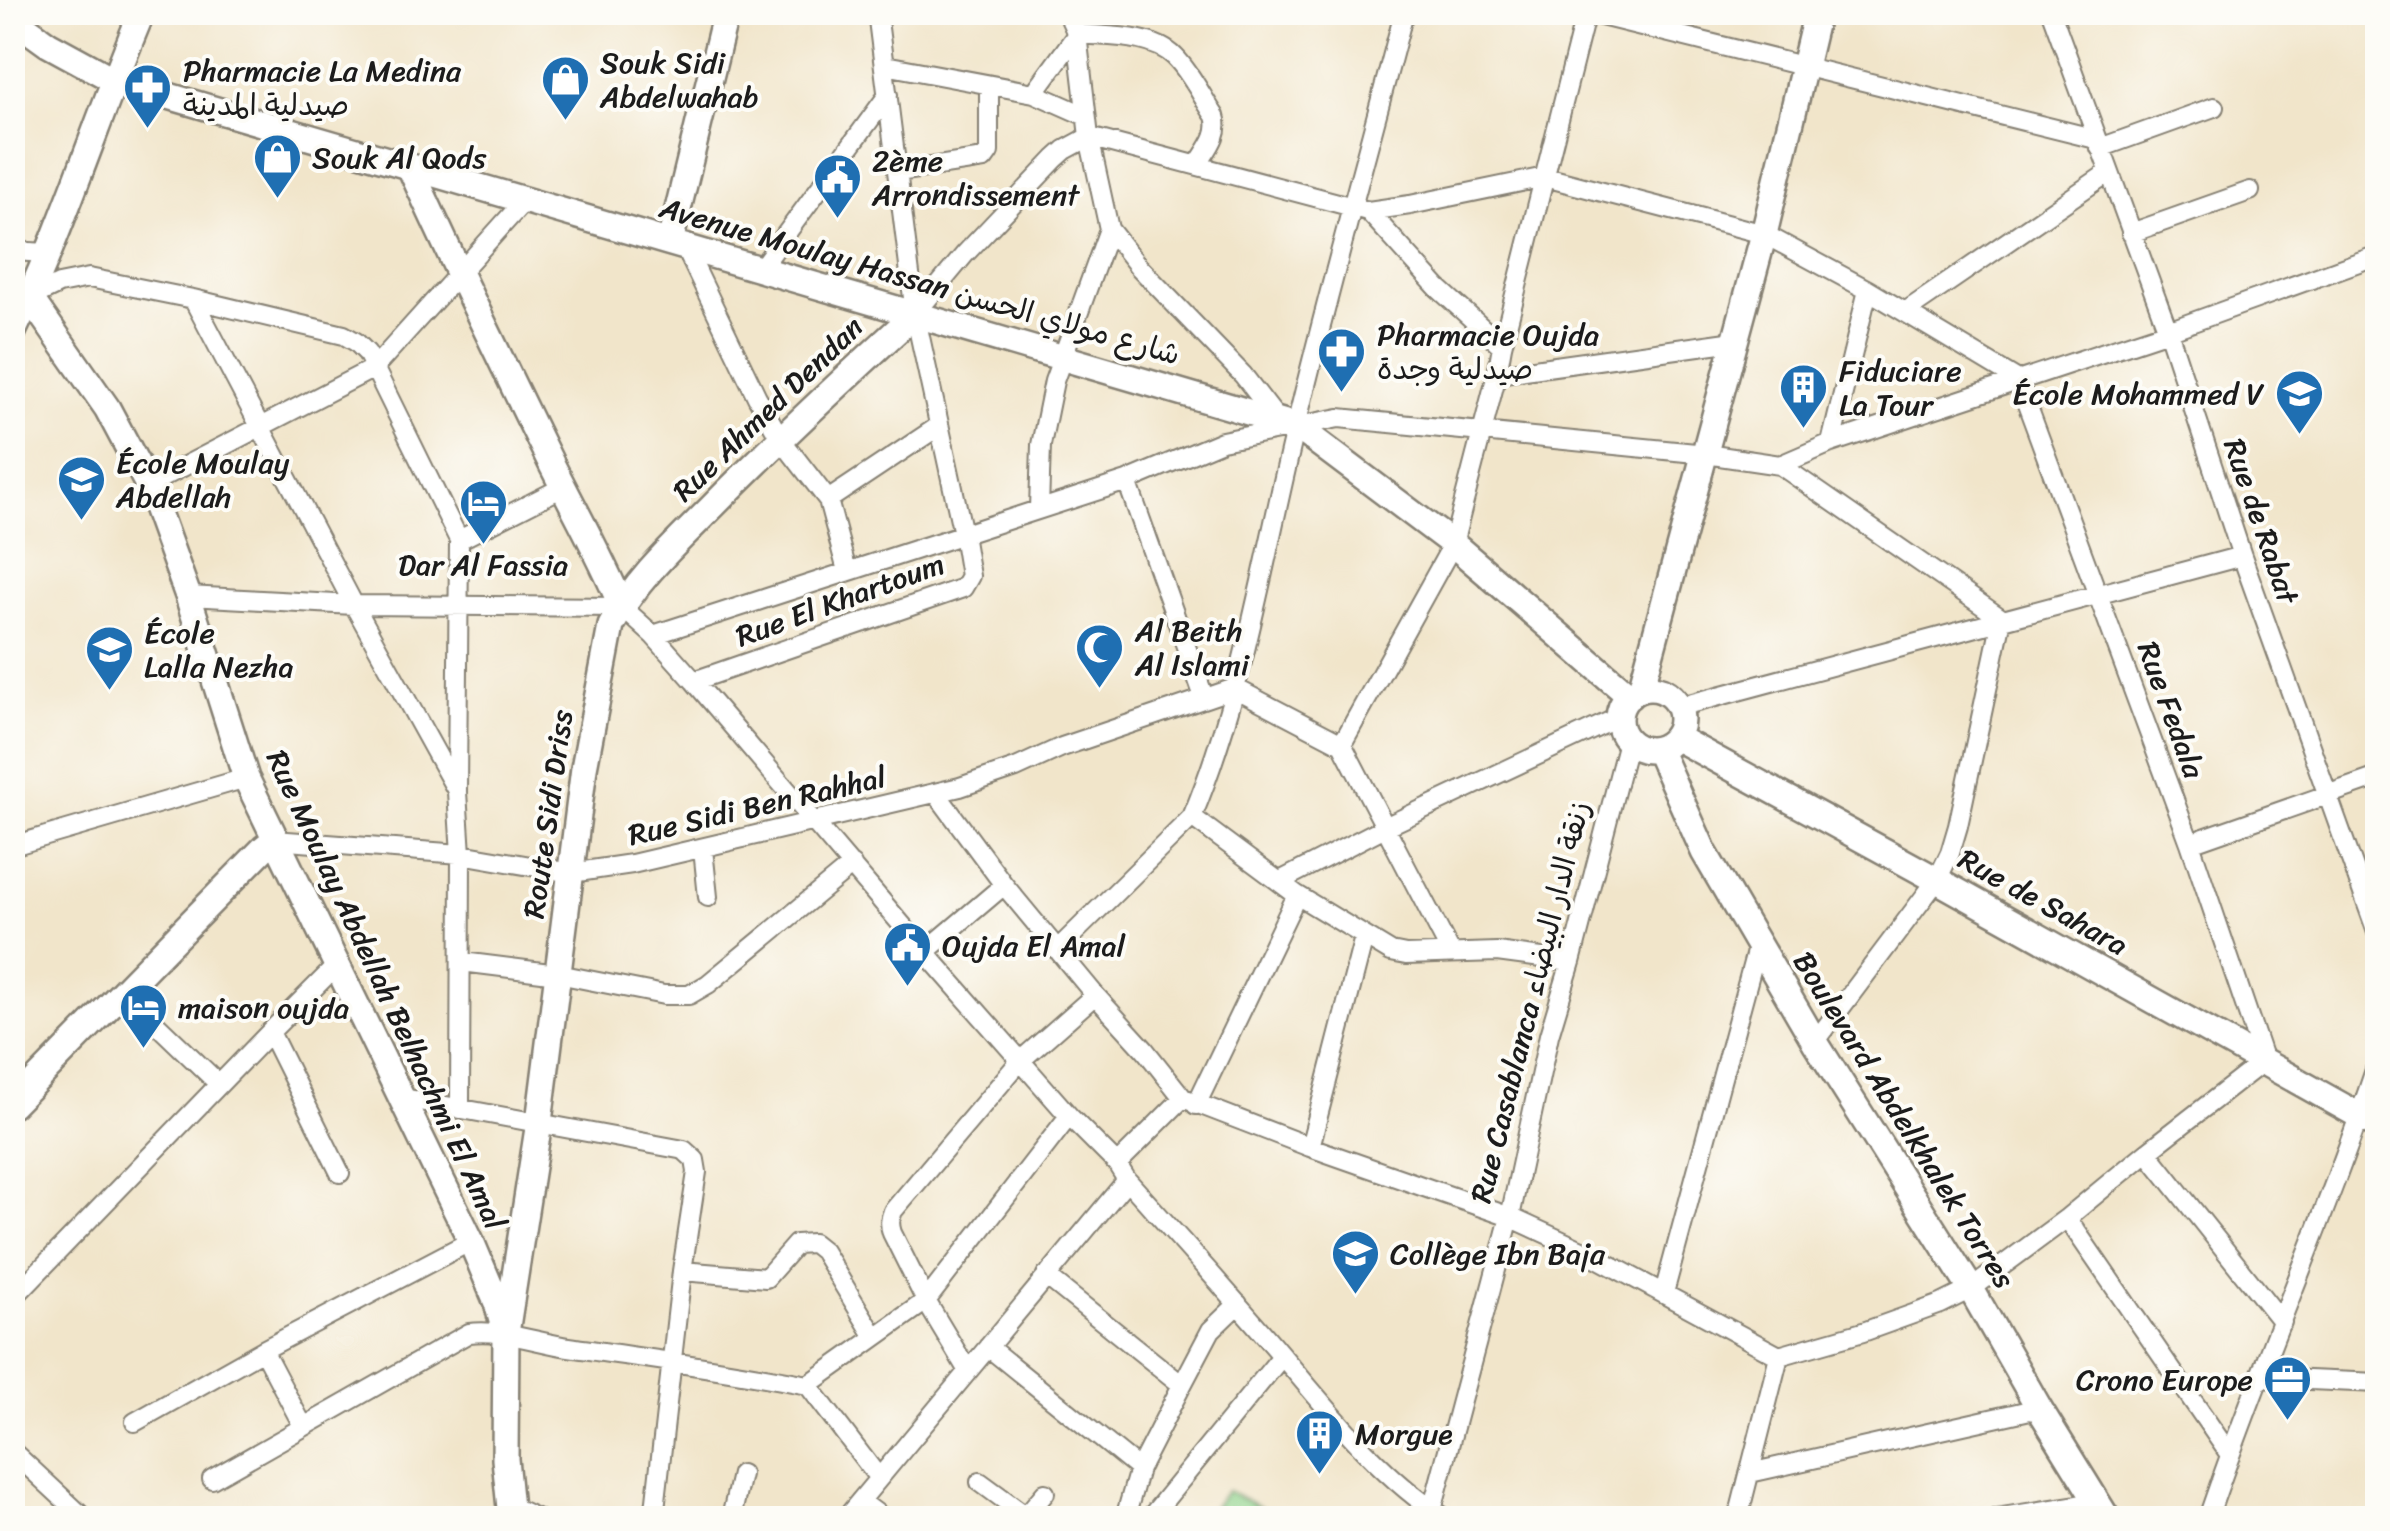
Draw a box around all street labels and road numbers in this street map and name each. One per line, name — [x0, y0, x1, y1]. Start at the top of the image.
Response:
street label: Avenue Moulay Hassan شارع مولاي الحسن — [652, 180, 1187, 381]
street label: Rue Ahmed Dendan — [659, 302, 877, 516]
street label: Rue de Rabat — [2207, 431, 2315, 613]
street label: Rue El Khartoum — [728, 537, 952, 663]
street label: Rue Fedala — [2121, 634, 2221, 787]
street label: Route Sidi Driss — [507, 706, 589, 922]
street label: Rue Moulay Abdellah Belhachmi El Amal — [251, 741, 522, 1240]
street label: Rue Sidi Ben Rahhal — [623, 750, 893, 862]
street label: Rue Casablanca زنقة الدار البيضاء — [1454, 795, 1606, 1209]
street label: Rue de Sahara — [1948, 833, 2138, 971]
street label: Boulevard Abdelkhalek Torres — [1778, 940, 2030, 1300]

